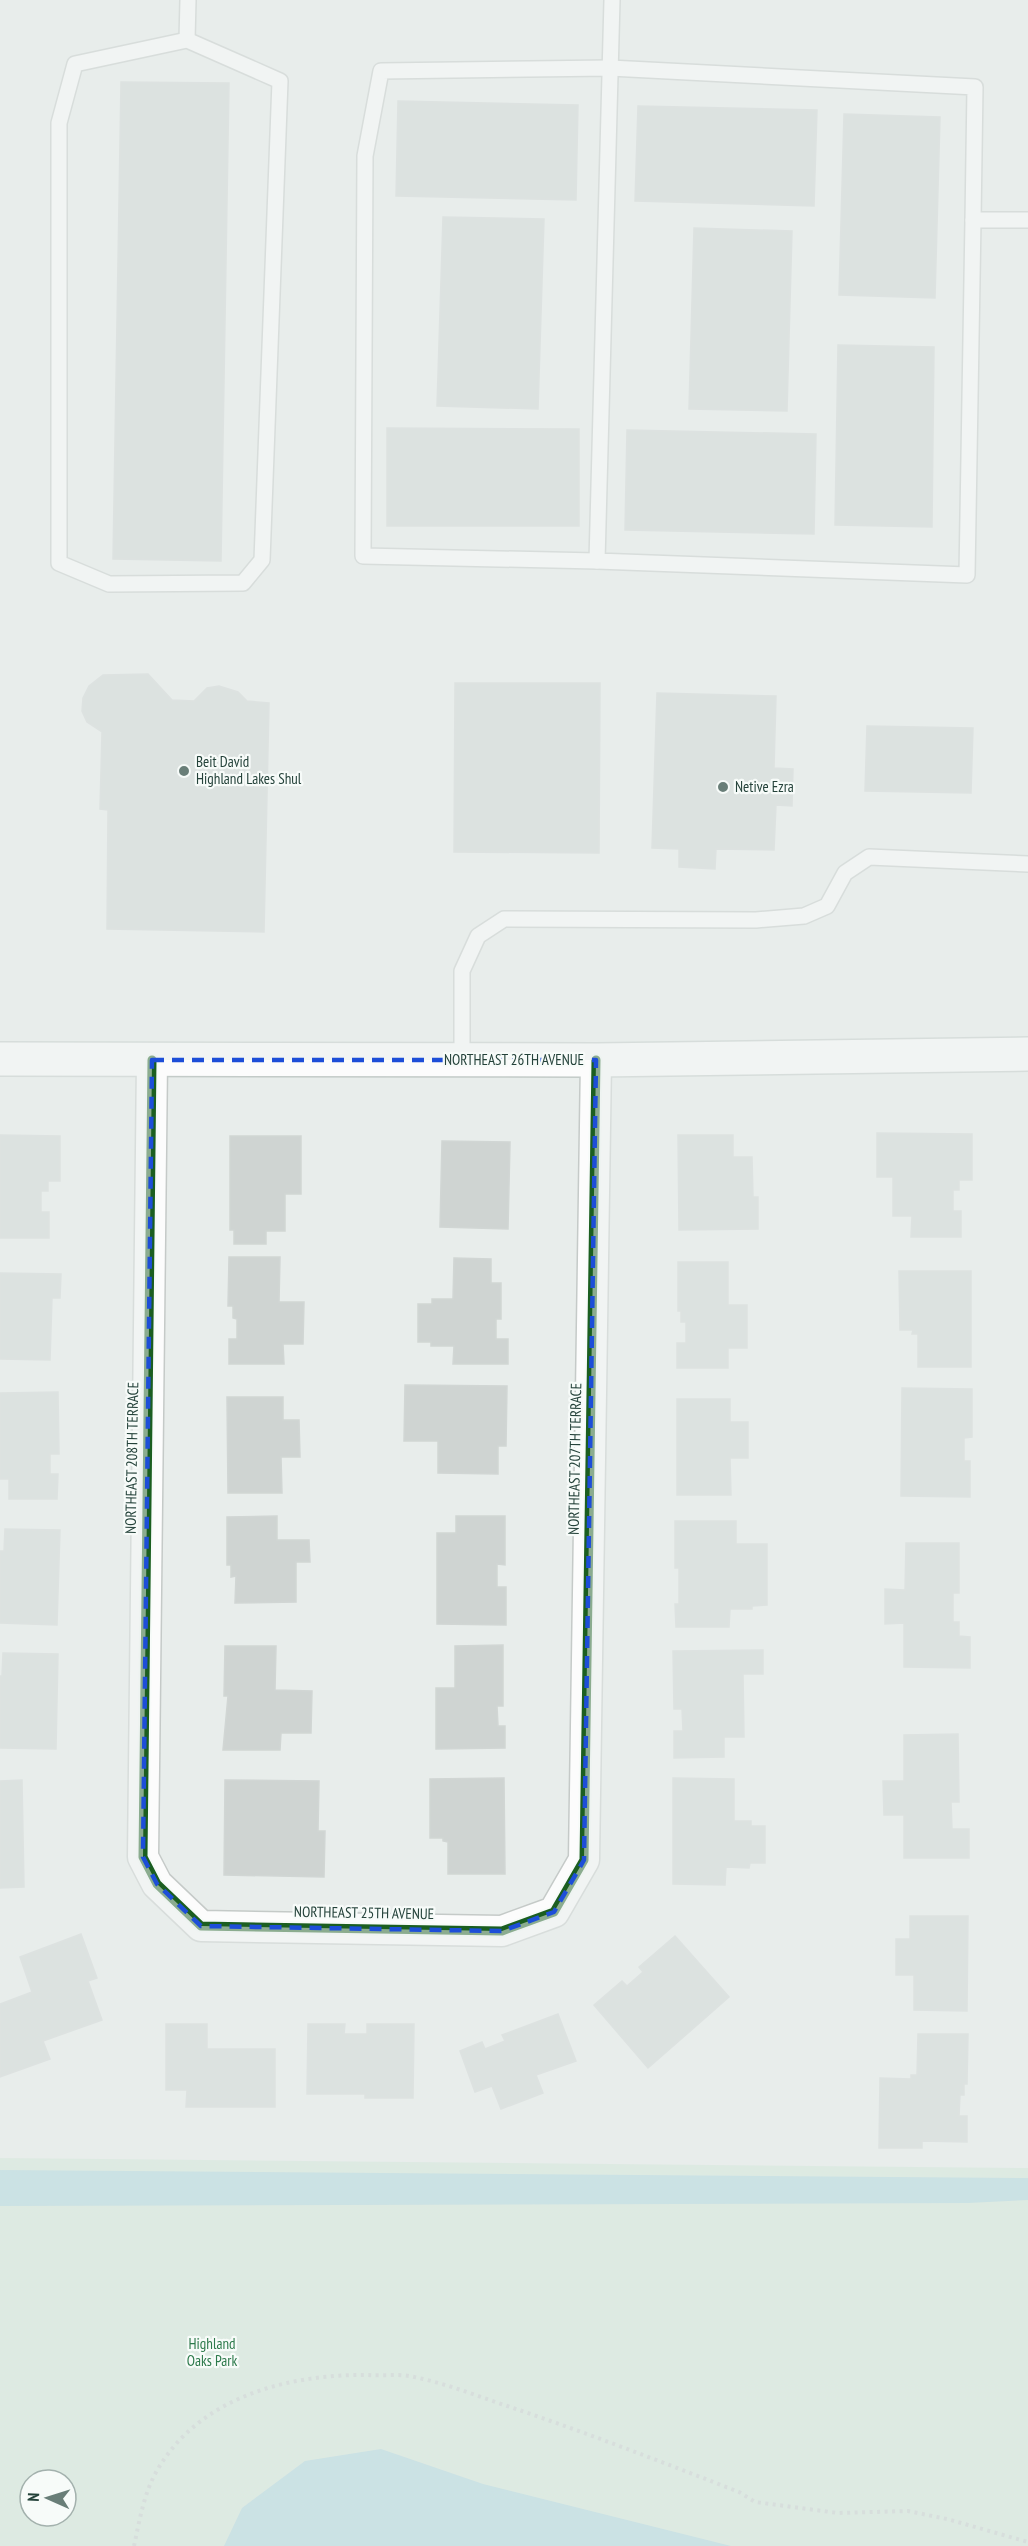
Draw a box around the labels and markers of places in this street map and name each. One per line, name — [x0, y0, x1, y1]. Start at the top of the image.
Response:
place label: Beit David Highland Lakes Shul — [196, 752, 302, 788]
marker: Beit David Highland Lakes Shul — [177, 764, 191, 778]
place label: Netive Ezra — [735, 777, 794, 796]
marker: Netive Ezra — [716, 780, 730, 794]

